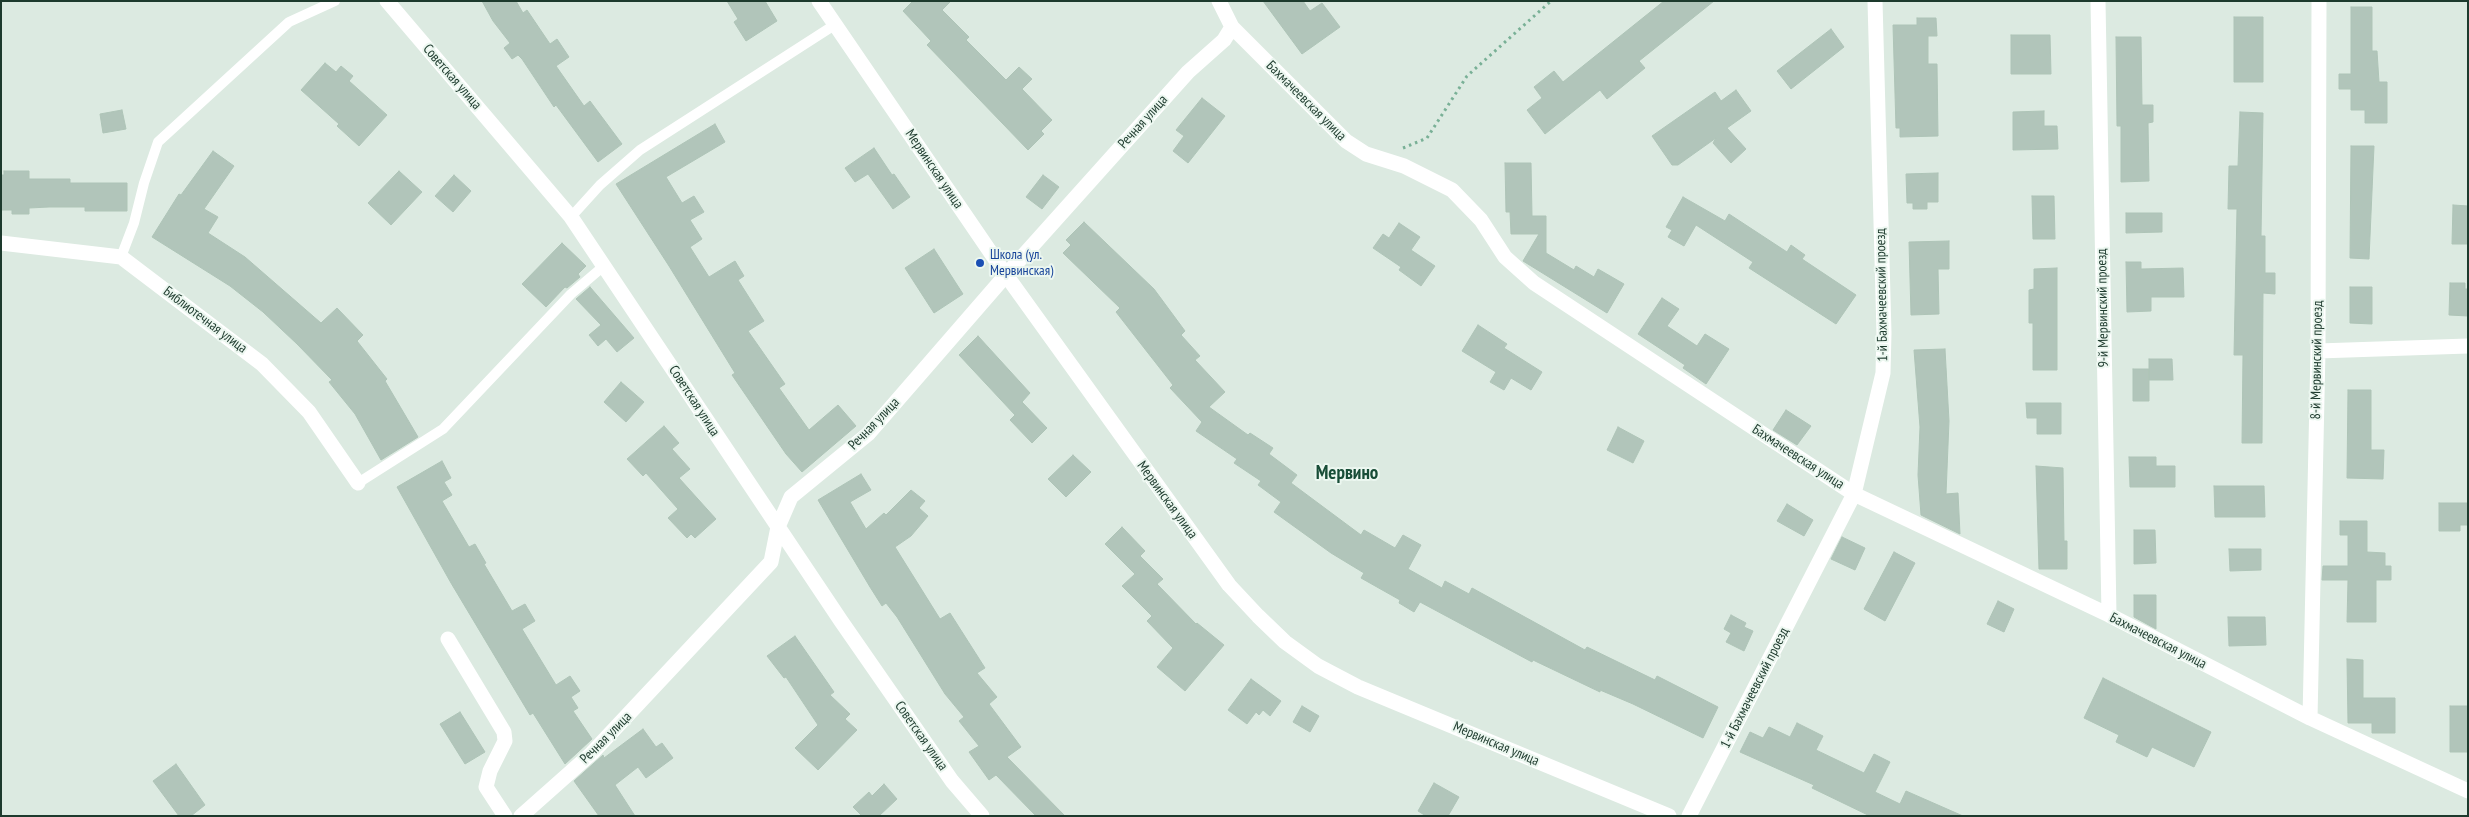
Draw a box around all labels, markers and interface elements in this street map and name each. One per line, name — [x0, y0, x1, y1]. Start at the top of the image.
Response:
street label: Советская улица — [419, 41, 485, 113]
street label: Бахмачеевская улица — [1262, 57, 1350, 145]
street label: Речная улица — [1115, 92, 1171, 152]
street label: Мервинская улица — [901, 126, 967, 212]
street label: 1-й Бахмачеевский проезд — [1872, 228, 1892, 362]
place label: Школа (ул. Мервинская) — [990, 247, 1053, 280]
street label: 9-й Мервинский проезд — [2094, 248, 2112, 368]
marker: Школа (ул. Мервинская) — [974, 257, 986, 269]
street label: Библиотечная улица — [160, 283, 250, 357]
street label: 8-й Мервинский проезд — [2308, 300, 2326, 420]
street label: Советская улица — [665, 362, 723, 440]
street label: Речная улица — [845, 394, 903, 454]
street label: Бахмачеевская улица — [1749, 421, 1847, 493]
street label: Мервинская улица — [1133, 458, 1201, 542]
district label: Мервино — [1316, 463, 1378, 485]
street label: Бахмачеевская улица — [2107, 609, 2209, 673]
street label: 1-й Бахмачеевский проезд — [1717, 625, 1793, 751]
street label: Советская улица — [891, 698, 951, 774]
street label: Речная улица — [577, 709, 635, 767]
street label: Мервинская улица — [1450, 718, 1542, 770]

